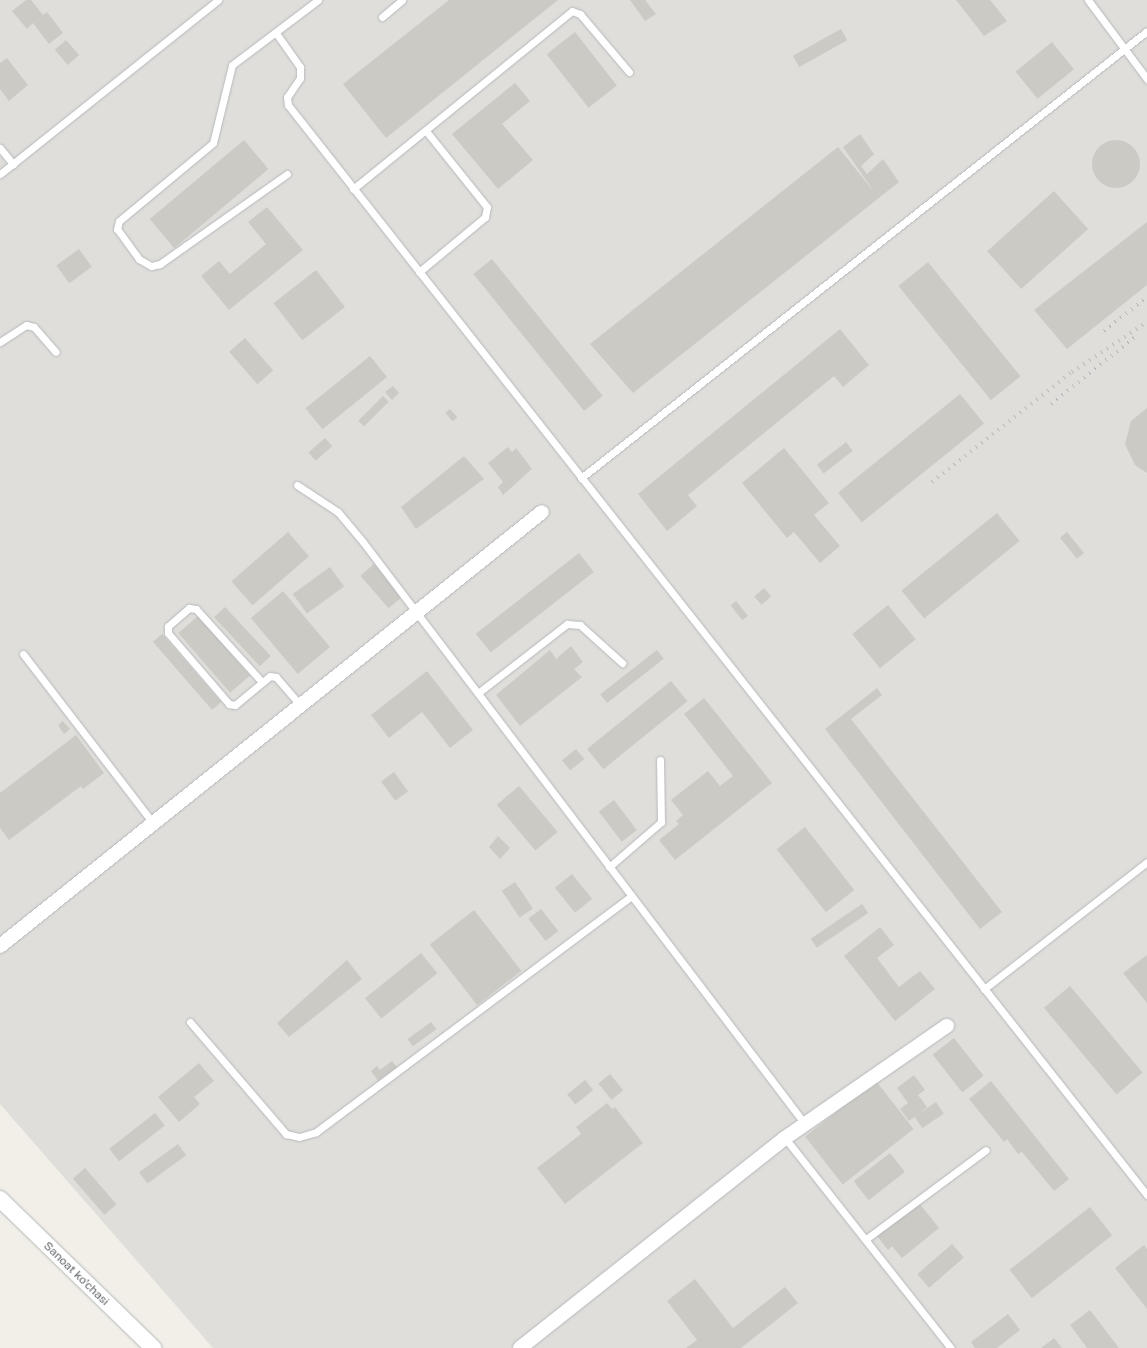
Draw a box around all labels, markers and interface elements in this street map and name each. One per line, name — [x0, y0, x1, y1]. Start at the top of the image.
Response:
street label: Sanoat ko'chasi — [40, 1239, 112, 1309]

